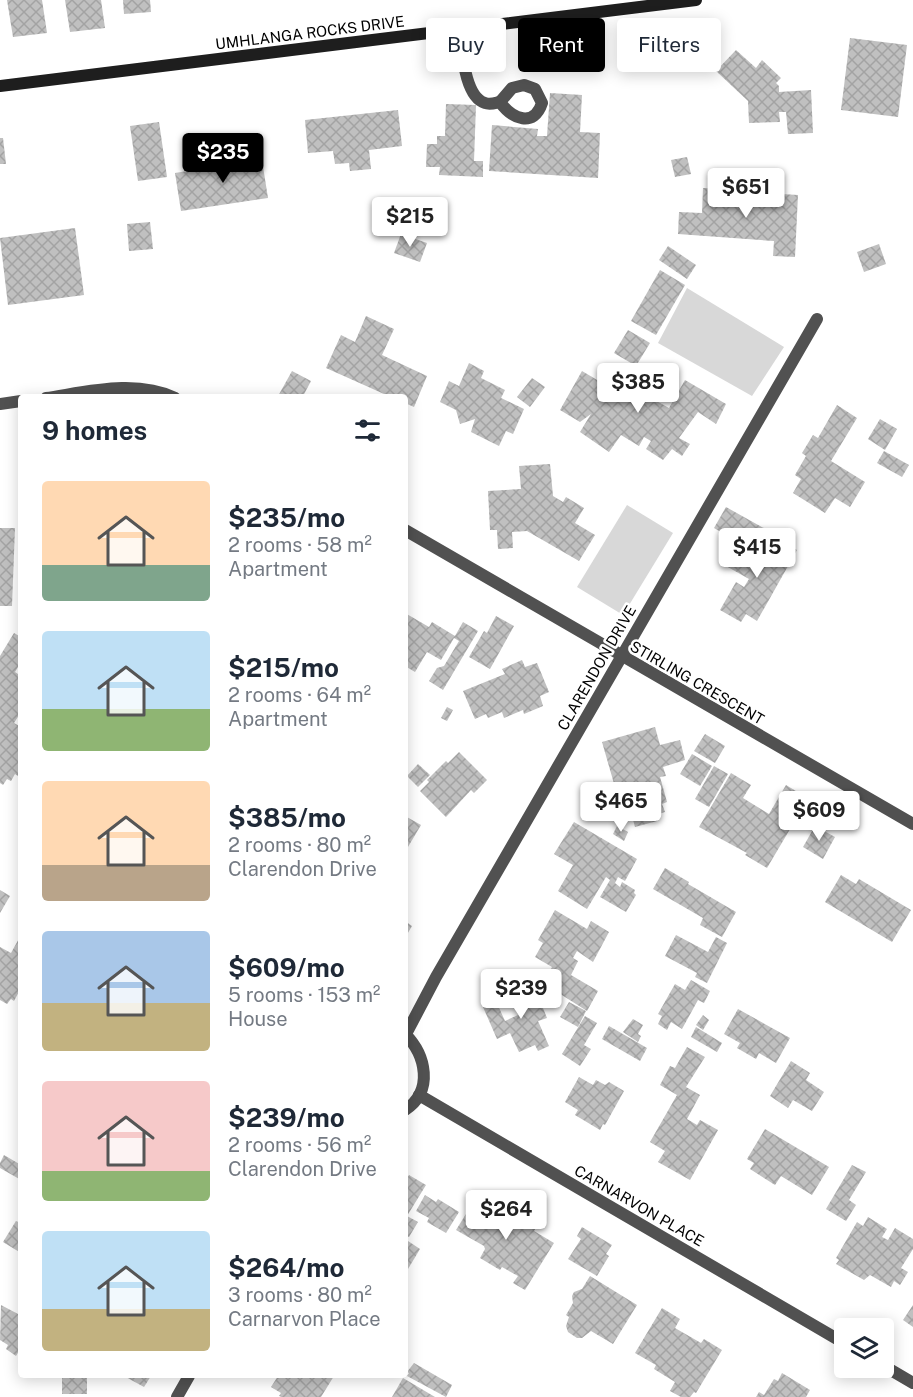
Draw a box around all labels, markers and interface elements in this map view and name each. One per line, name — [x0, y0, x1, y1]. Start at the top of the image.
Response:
street label: UMHLANGA ROCKS DRIVE — [214, 12, 405, 53]
chip: Buy — [426, 18, 506, 72]
chip: Rent — [518, 18, 605, 72]
chip: Filters — [617, 18, 721, 72]
pin: $235 — [187, 133, 259, 184]
text: $235 — [196, 140, 250, 164]
pin: $651 — [710, 168, 782, 219]
text: $651 — [722, 175, 770, 199]
pin: $215 — [374, 197, 446, 248]
text: $215 — [386, 204, 434, 228]
pin: $385 — [602, 363, 674, 414]
text: $385 — [611, 370, 665, 394]
icon: filters — [351, 414, 384, 447]
text: 9 homes — [42, 415, 147, 446]
text: $235/mo — [228, 502, 345, 533]
icon: home — [90, 505, 162, 577]
pin: $415 — [721, 528, 793, 579]
text: 2 rooms · 58 m² — [228, 533, 372, 557]
text: $415 — [733, 535, 781, 559]
text: Apartment — [228, 557, 328, 581]
street label: CLARENDON DRIVE — [554, 602, 639, 733]
street label: STIRLING CRESCENT — [627, 637, 767, 728]
text: $215/mo — [228, 652, 339, 683]
icon: home — [90, 655, 162, 727]
text: 2 rooms · 64 m² — [228, 683, 371, 707]
text: Apartment — [228, 707, 328, 731]
pin: $465 — [585, 782, 657, 833]
text: $465 — [594, 789, 648, 813]
pin: $609 — [783, 791, 855, 842]
text: $609 — [793, 798, 845, 822]
text: $385/mo — [228, 802, 346, 833]
icon: home — [90, 805, 162, 877]
text: 2 rooms · 80 m² — [228, 833, 371, 857]
text: Clarendon Drive — [228, 857, 377, 881]
text: $609/mo — [228, 952, 345, 983]
icon: home — [90, 955, 162, 1027]
pin: $239 — [485, 969, 557, 1020]
text: $239 — [495, 976, 547, 1000]
text: 5 rooms · 153 m² — [228, 983, 380, 1007]
text: House — [228, 1007, 288, 1031]
text: $239/mo — [228, 1102, 345, 1133]
icon: home — [90, 1105, 162, 1177]
text: 2 rooms · 56 m² — [228, 1133, 371, 1157]
text: Clarendon Drive — [228, 1157, 377, 1181]
street label: CARNARVON PLACE — [572, 1162, 707, 1250]
pin: $264 — [470, 1190, 542, 1241]
text: $264 — [480, 1197, 532, 1221]
text: $264/mo — [228, 1252, 345, 1283]
icon: home — [90, 1255, 162, 1327]
text: 3 rooms · 80 m² — [228, 1283, 372, 1307]
text: Carnarvon Place — [228, 1307, 381, 1331]
map controls — [834, 1318, 894, 1378]
button: layers — [834, 1318, 894, 1378]

